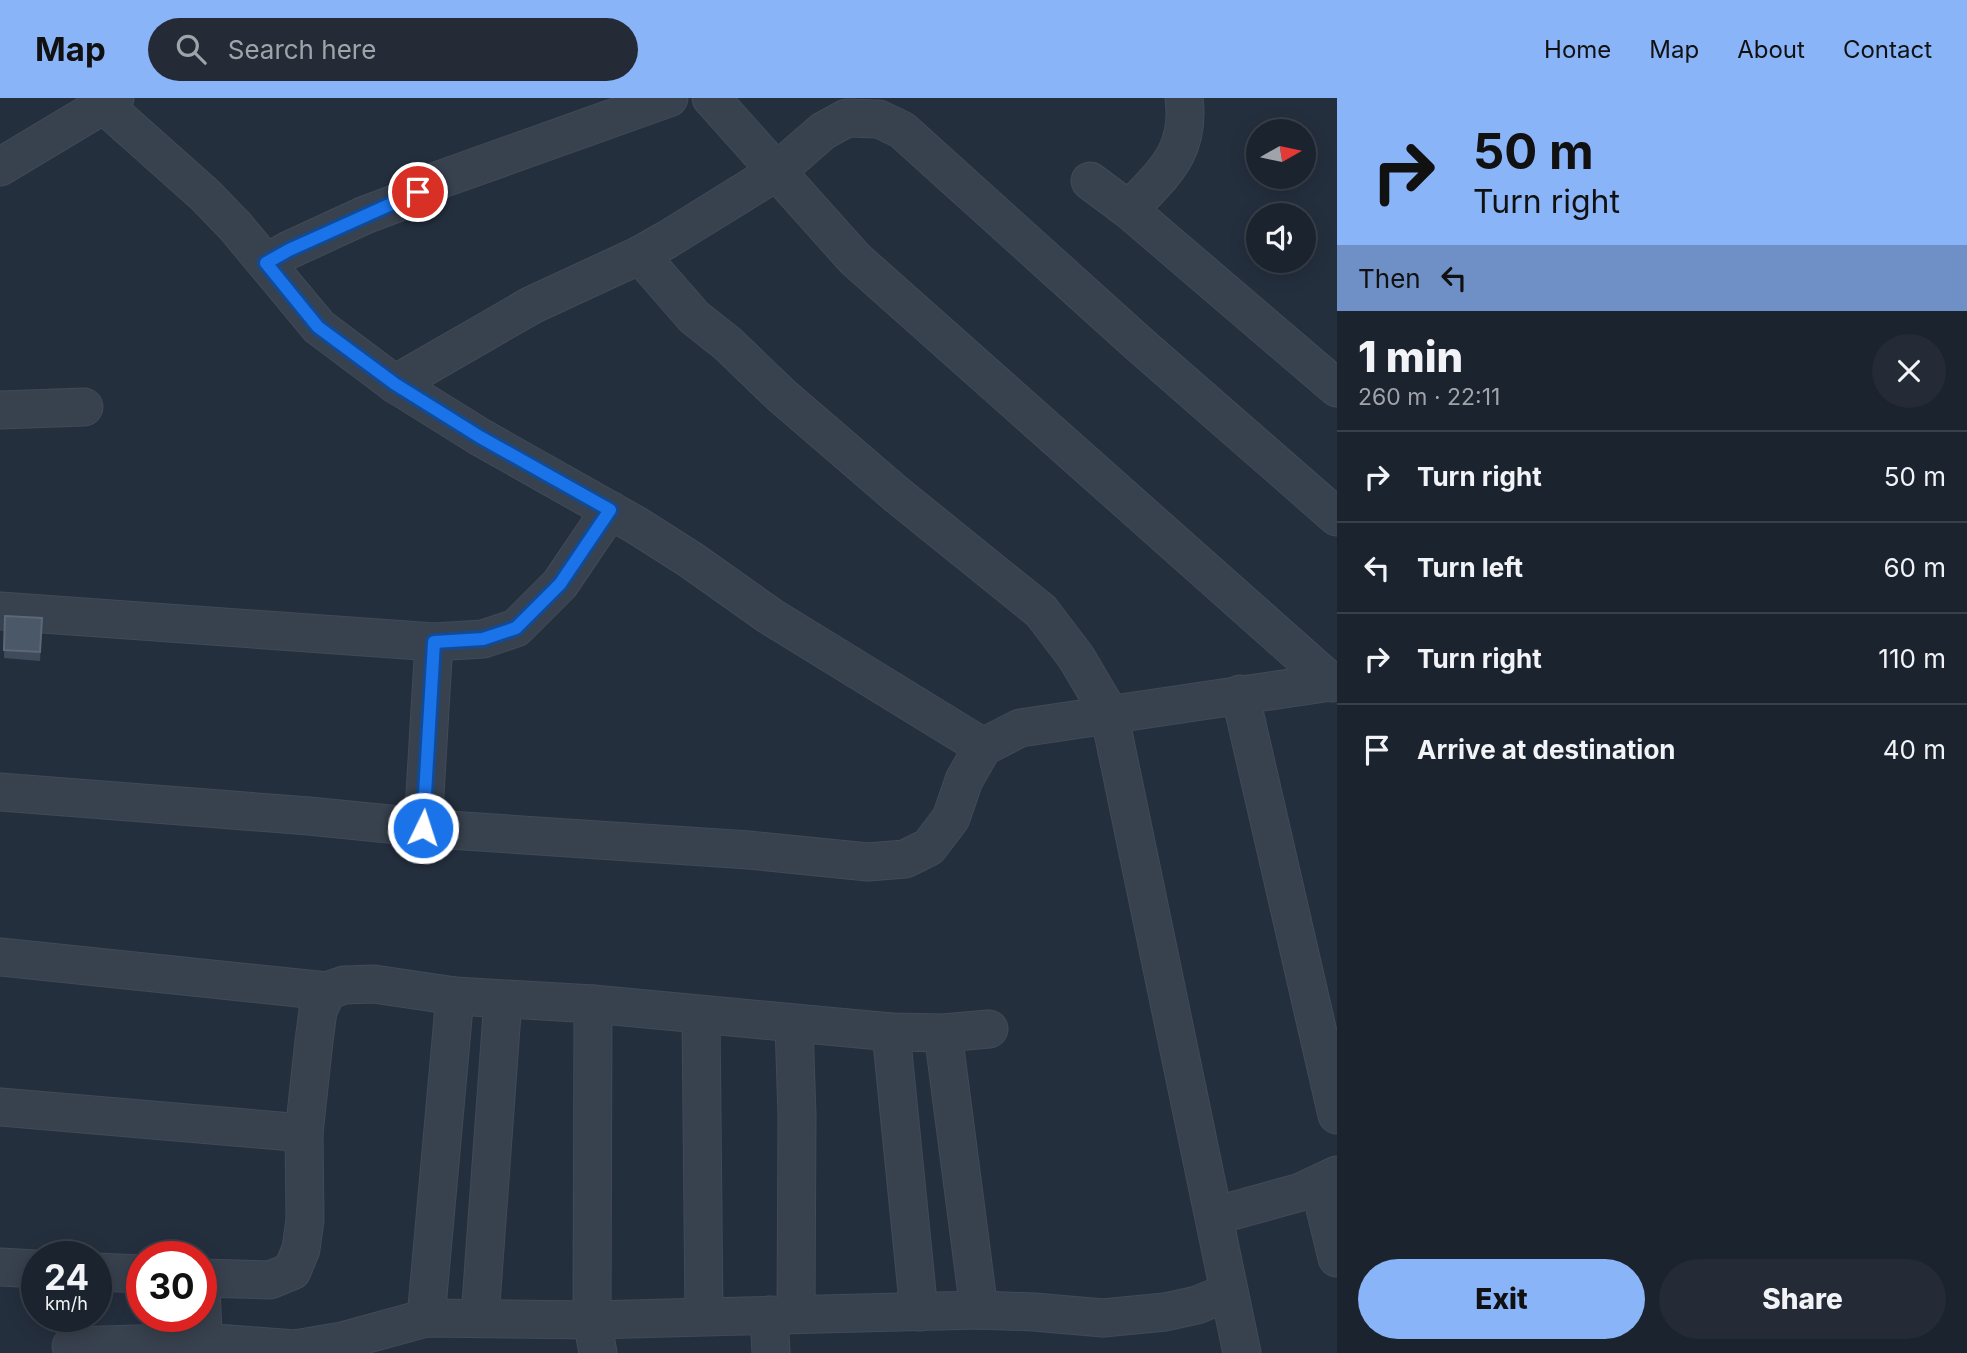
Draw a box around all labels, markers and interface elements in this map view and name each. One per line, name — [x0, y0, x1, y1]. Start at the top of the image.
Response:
search box — [148, 18, 638, 81]
text: Map — [35, 29, 106, 69]
icon: search — [172, 30, 210, 68]
text: Search here — [228, 34, 376, 65]
text: Home — [1544, 35, 1611, 64]
text: Map — [1649, 35, 1699, 64]
text: About — [1737, 35, 1805, 64]
text: Contact — [1843, 35, 1932, 64]
north arrow — [1246, 119, 1316, 189]
map controls — [1246, 119, 1316, 273]
text: 50 m — [1473, 122, 1594, 181]
icon: right — [1358, 126, 1449, 217]
pin — [388, 162, 448, 222]
icon: arrive — [399, 173, 437, 211]
text: Turn right — [1473, 182, 1620, 221]
button: sound — [1246, 203, 1316, 273]
icon: left — [1435, 259, 1473, 297]
text: Then — [1358, 263, 1421, 294]
text: 1 min — [1358, 331, 1463, 382]
button: close — [1872, 334, 1946, 408]
text: 260 m · 22:11 — [1358, 383, 1500, 411]
icon: right — [1358, 458, 1396, 496]
text: Turn right — [1417, 461, 1542, 492]
text: 50 m — [1884, 461, 1946, 492]
icon: left — [1358, 549, 1396, 587]
text: Turn left — [1417, 552, 1523, 583]
text: 60 m — [1883, 552, 1946, 583]
icon: right — [1358, 640, 1396, 678]
text: Turn right — [1417, 643, 1542, 674]
text: 110 m — [1878, 643, 1946, 674]
icon: arrive — [1358, 731, 1396, 769]
text: Arrive at destination — [1417, 734, 1676, 765]
text: 40 m — [1883, 734, 1946, 765]
position arrow — [386, 791, 460, 865]
speed limit sign: 30 — [126, 1241, 217, 1332]
text: 24 — [44, 1256, 89, 1298]
button: Exit — [1358, 1259, 1645, 1339]
button: Share — [1659, 1259, 1946, 1339]
text: km/h — [45, 1293, 88, 1314]

